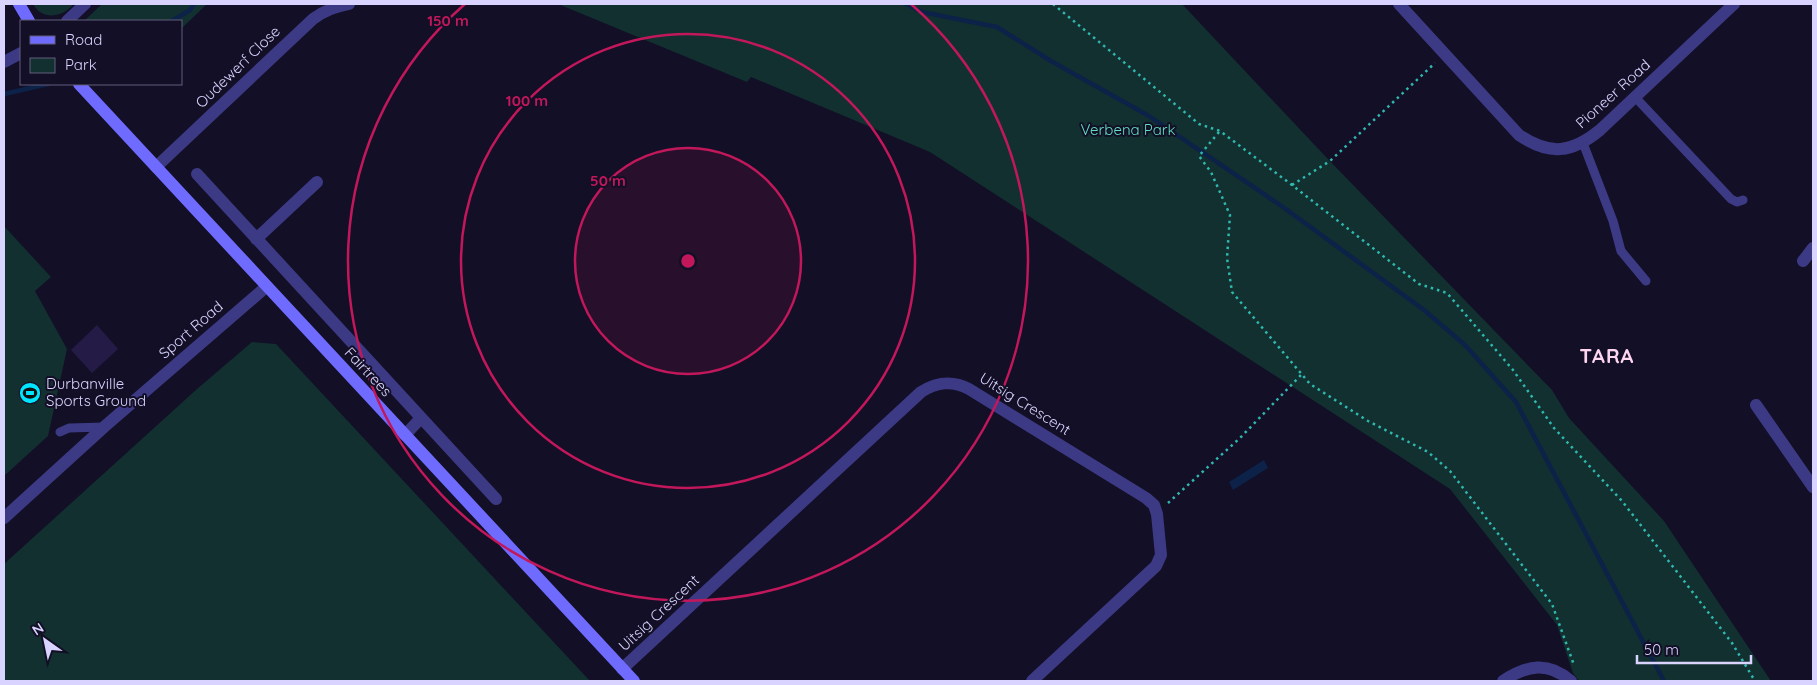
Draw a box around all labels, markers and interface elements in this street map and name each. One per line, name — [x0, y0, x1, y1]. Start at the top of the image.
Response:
text: 150 m — [427, 11, 469, 30]
legend — [20, 20, 182, 85]
street label: Oudewerf Close — [191, 22, 284, 112]
text: Road — [65, 30, 102, 49]
text: Park — [65, 55, 97, 74]
street label: Pioneer Road — [1571, 55, 1654, 132]
text: 100 m — [506, 91, 548, 110]
park label: Verbena Park — [1080, 120, 1176, 139]
text: 50 m — [590, 171, 626, 190]
centre of rings — [679, 252, 697, 270]
street label: Sport Road — [155, 297, 227, 363]
street label: Fairtrees — [341, 343, 396, 400]
district label: TARA — [1580, 343, 1634, 368]
street label: Uitsig Crescent — [976, 368, 1074, 439]
place label: Durbanville Sports Ground — [46, 374, 146, 410]
sports icon: Durbanville Sports Ground — [18, 381, 42, 405]
street label: Uitsig Crescent — [614, 570, 703, 655]
north arrow — [20, 615, 70, 665]
text: N — [29, 619, 47, 639]
scale bar — [1637, 632, 1751, 664]
text: 50 m — [1644, 640, 1679, 659]

